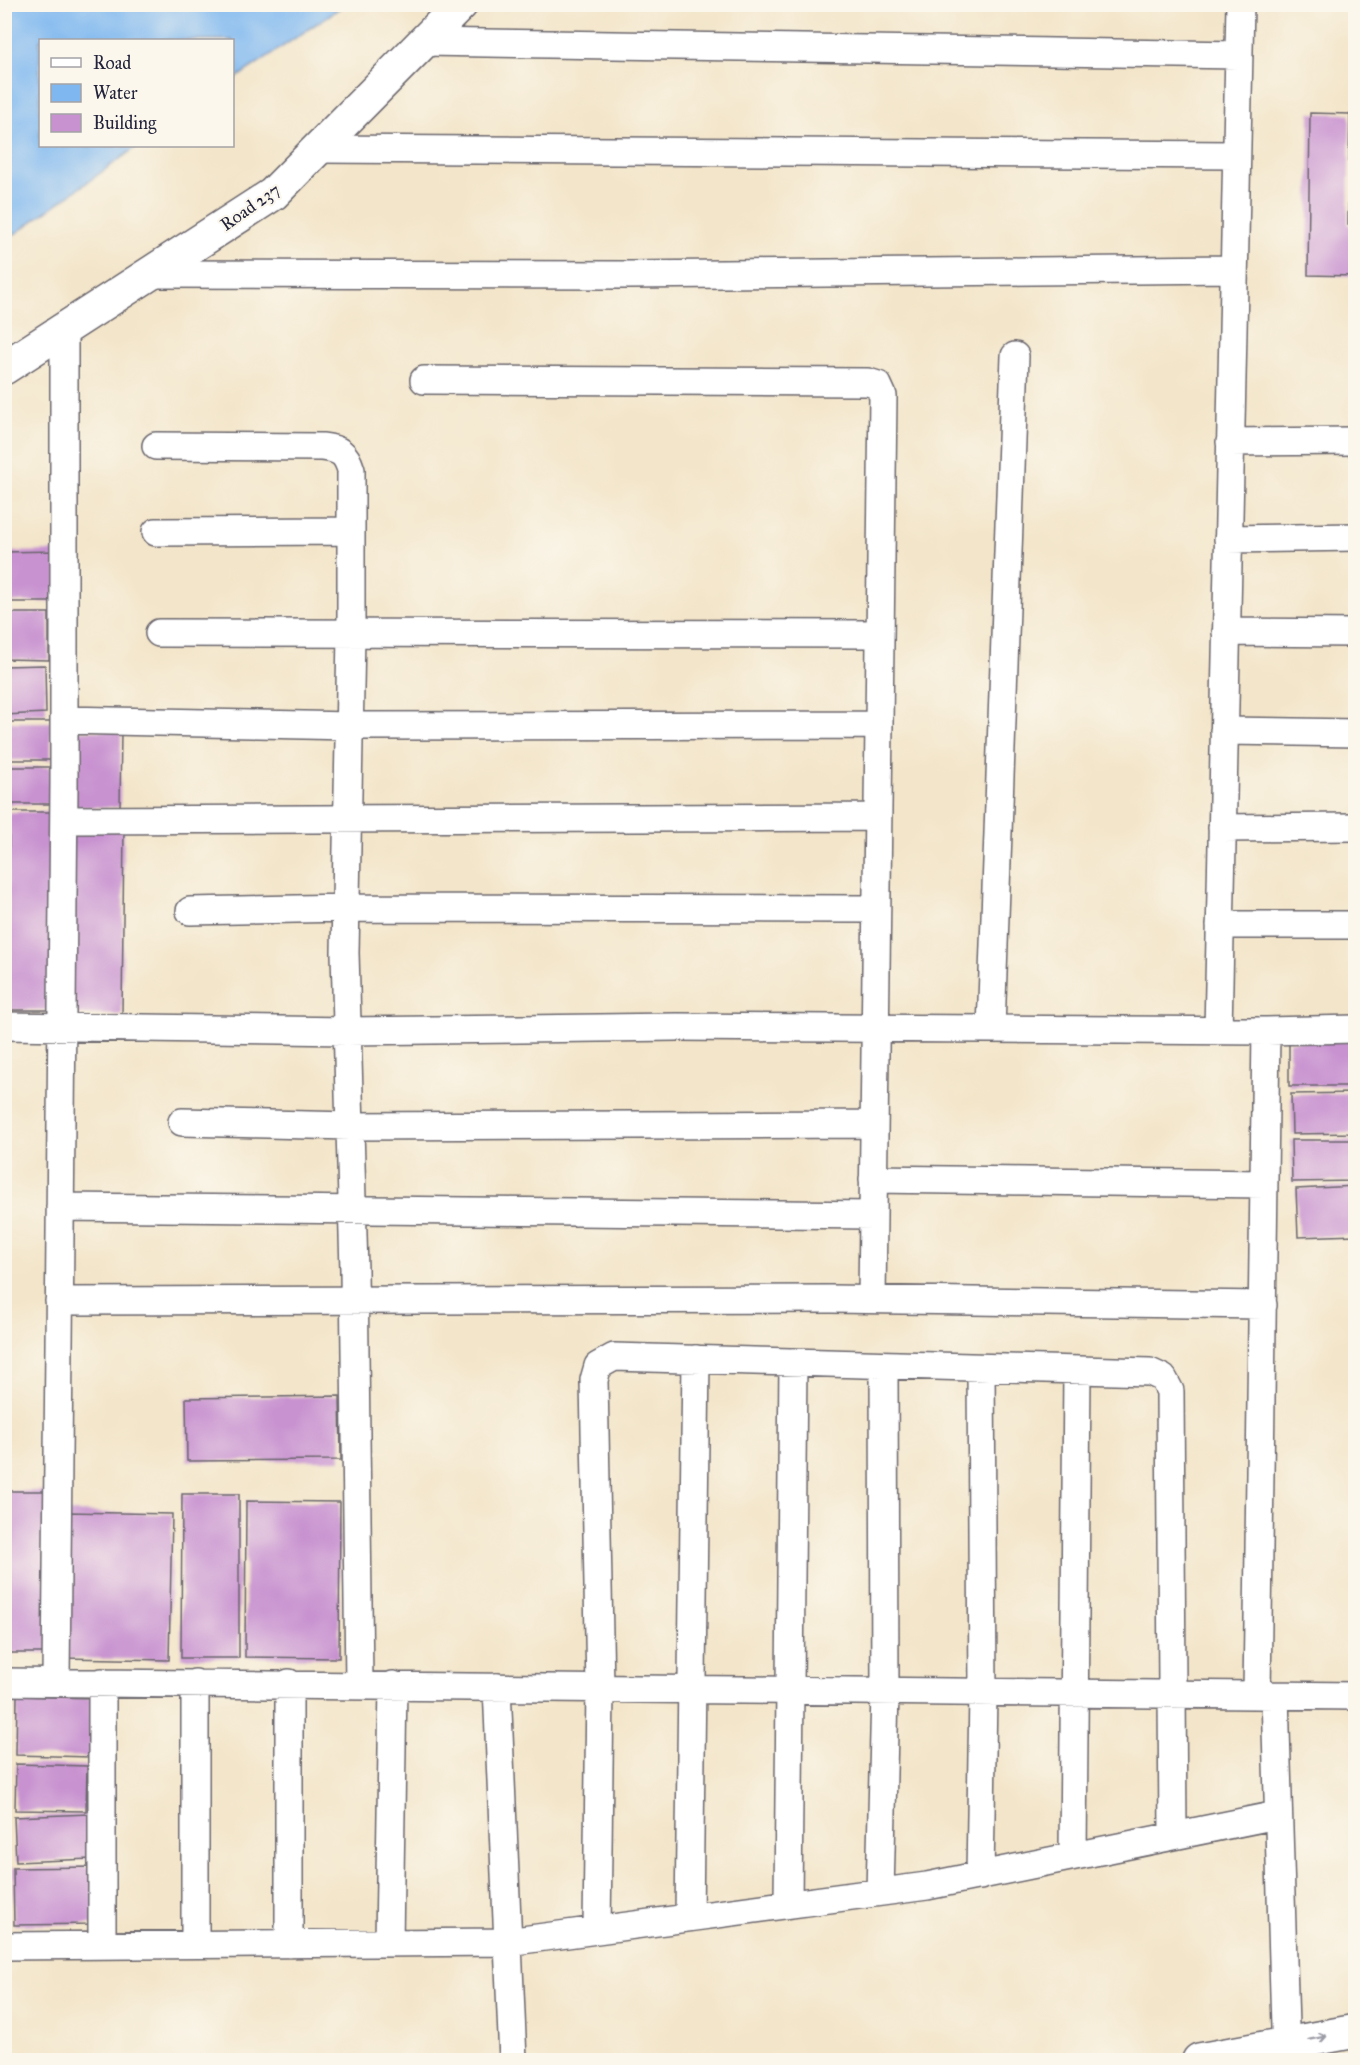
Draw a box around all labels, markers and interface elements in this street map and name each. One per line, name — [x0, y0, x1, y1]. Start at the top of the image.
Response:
legend — [39, 39, 234, 147]
text: Road — [93, 52, 131, 74]
text: Water — [93, 82, 138, 104]
text: Building — [93, 112, 157, 135]
street label: Road 237 — [216, 179, 284, 235]
one-way arrow — [1308, 2032, 1327, 2043]

